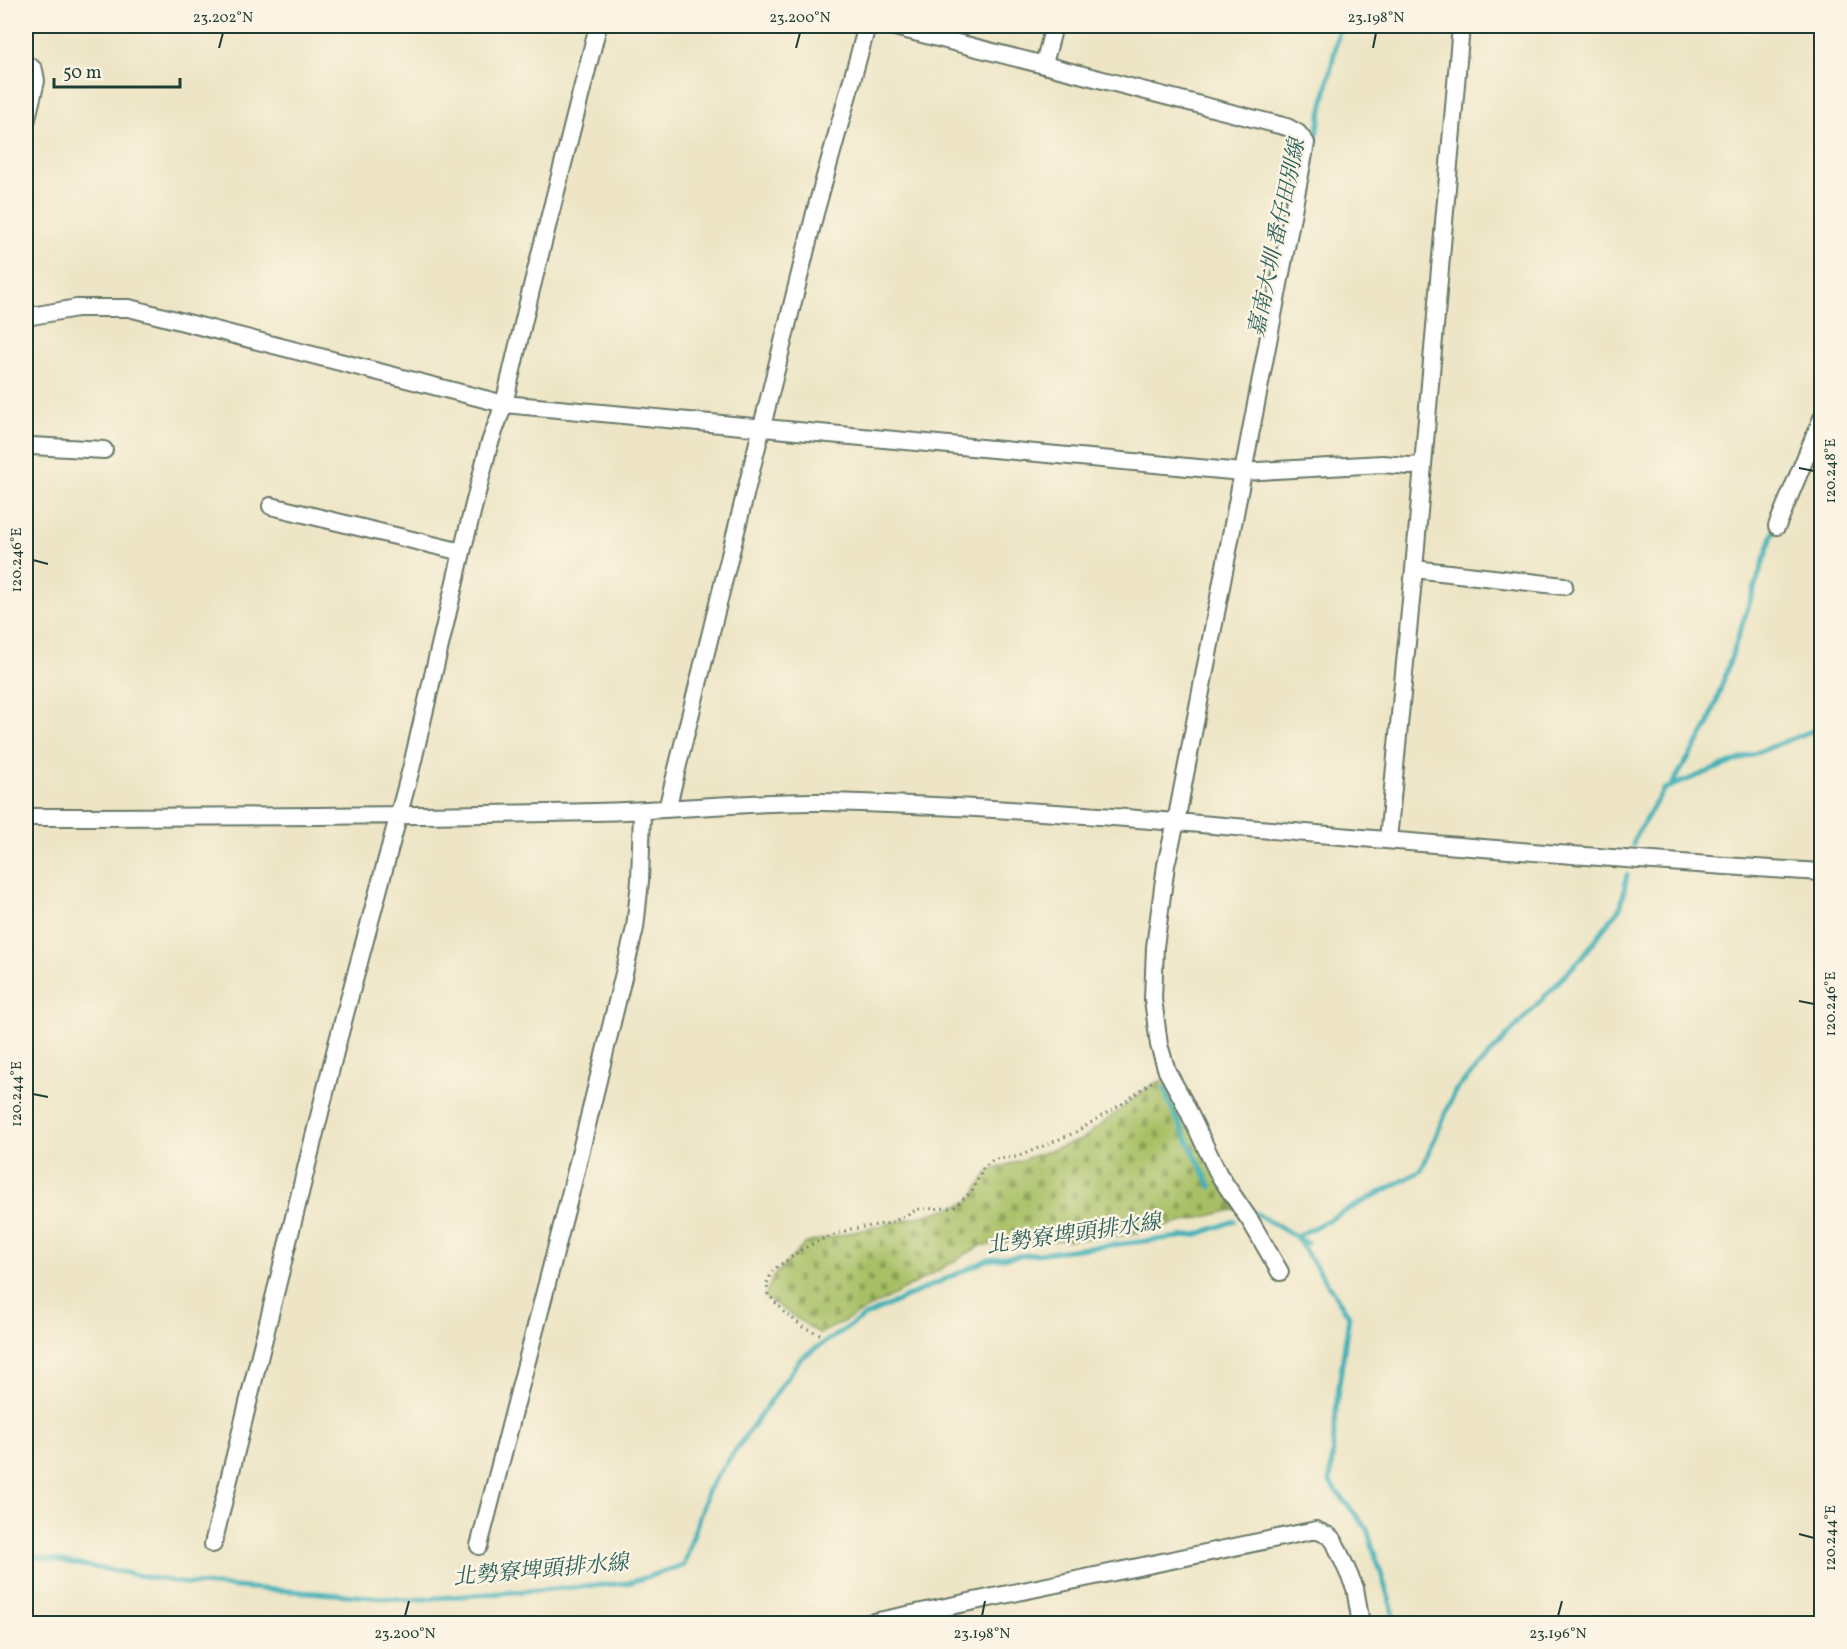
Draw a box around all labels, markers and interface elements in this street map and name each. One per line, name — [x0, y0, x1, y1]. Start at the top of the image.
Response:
text: 23.202°N — [193, 8, 253, 29]
text: 23.200°N — [769, 8, 831, 29]
text: 23.198°N — [1348, 8, 1404, 29]
scale bar — [54, 51, 180, 89]
text: 50 m — [63, 61, 102, 86]
water label: 嘉南大圳 番仔田別線 — [1242, 134, 1315, 340]
text: 120.248°E — [1821, 439, 1842, 503]
text: 120.246°E — [7, 528, 28, 592]
text: 120.246°E — [1821, 972, 1842, 1036]
text: 120.244°E — [7, 1061, 28, 1127]
water label: 北勢寮埤頭排水線 — [985, 1207, 1165, 1263]
text: 120.244°E — [1821, 1505, 1842, 1571]
water label: 北勢寮埤頭排水線 — [452, 1548, 632, 1594]
text: 23.200°N — [374, 1624, 436, 1645]
text: 23.198°N — [954, 1624, 1010, 1645]
text: 23.196°N — [1529, 1624, 1587, 1645]

